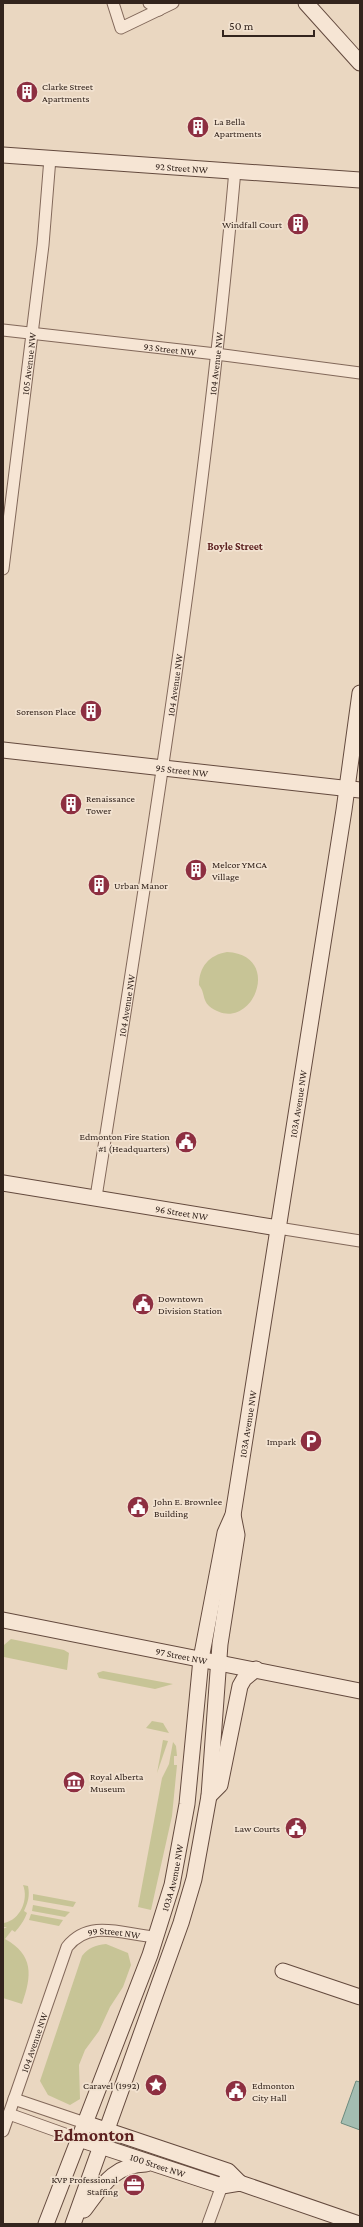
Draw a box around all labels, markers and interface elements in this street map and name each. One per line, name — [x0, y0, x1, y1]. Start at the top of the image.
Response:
scale bar — [223, 12, 314, 38]
text: 50 m — [229, 19, 254, 33]
building icon: Clarke Street Apartments — [14, 79, 40, 105]
place label: Clarke Street Apartments — [42, 81, 94, 104]
building icon: La Bella Apartments — [185, 114, 211, 140]
place label: La Bella Apartments — [214, 116, 261, 139]
street label: 92 Street NW — [155, 161, 209, 175]
building icon: Windfall Court — [285, 211, 311, 237]
place label: Windfall Court — [222, 219, 283, 230]
street label: 105 Avenue NW — [20, 331, 38, 395]
street label: 104 Avenue NW — [207, 331, 225, 396]
street label: 93 Street NW — [143, 341, 197, 358]
district label: Boyle Street — [207, 540, 263, 552]
street label: 104 Avenue NW — [165, 652, 185, 717]
building icon: Sorenson Place — [78, 698, 104, 724]
place label: Sorenson Place — [16, 706, 77, 717]
street label: 95 Street NW — [155, 762, 209, 779]
building icon: Renaissance Tower — [58, 791, 84, 817]
place label: Renaissance Tower — [86, 793, 135, 816]
building icon: Melcor YMCA Village — [183, 857, 209, 883]
place label: Melcor YMCA Village — [212, 859, 267, 882]
building icon: Urban Manor — [86, 872, 112, 898]
place label: Urban Manor — [114, 880, 168, 891]
street label: 104 Avenue NW — [116, 973, 137, 1038]
street label: 103A Avenue NW — [287, 1069, 309, 1139]
public building icon: Edmonton Fire Station #1 (Headquarters) — [173, 1129, 199, 1155]
place label: Edmonton Fire Station #1 (Headquarters) — [80, 1131, 171, 1155]
street label: 96 Street NW — [154, 1203, 209, 1223]
public building icon: Downtown Division Station — [130, 1291, 156, 1317]
place label: Downtown Division Station — [158, 1293, 223, 1316]
street label: 103A Avenue NW — [237, 1389, 259, 1459]
parking icon: Impark — [298, 1428, 324, 1454]
place label: Impark — [267, 1436, 296, 1447]
public building icon: John E. Brownlee Building — [125, 1494, 151, 1520]
place label: John E. Brownlee Building — [153, 1496, 223, 1519]
street label: 97 Street NW — [155, 1645, 209, 1667]
museum icon: Royal Alberta Museum — [61, 1769, 87, 1795]
place label: Royal Alberta Museum — [90, 1771, 144, 1794]
public building icon: Law Courts — [283, 1815, 309, 1841]
place label: Law Courts — [234, 1823, 280, 1834]
street label: 103A Avenue NW — [159, 1843, 186, 1912]
street label: 99 Street NW — [86, 1925, 142, 1941]
street label: 104 Avenue NW — [19, 2010, 50, 2074]
place icon: Caravel (1992) — [143, 2072, 169, 2098]
public building icon: Edmonton City Hall — [223, 2078, 249, 2104]
place label: Caravel (1992) — [83, 2080, 140, 2092]
place label: Edmonton City Hall — [252, 2080, 295, 2103]
district label: Edmonton — [53, 2125, 135, 2145]
street label: 100 Street NW — [129, 2151, 188, 2180]
office icon: KVP Professional Staffing — [121, 2172, 147, 2198]
place label: KVP Professional Staffing — [51, 2174, 118, 2197]

